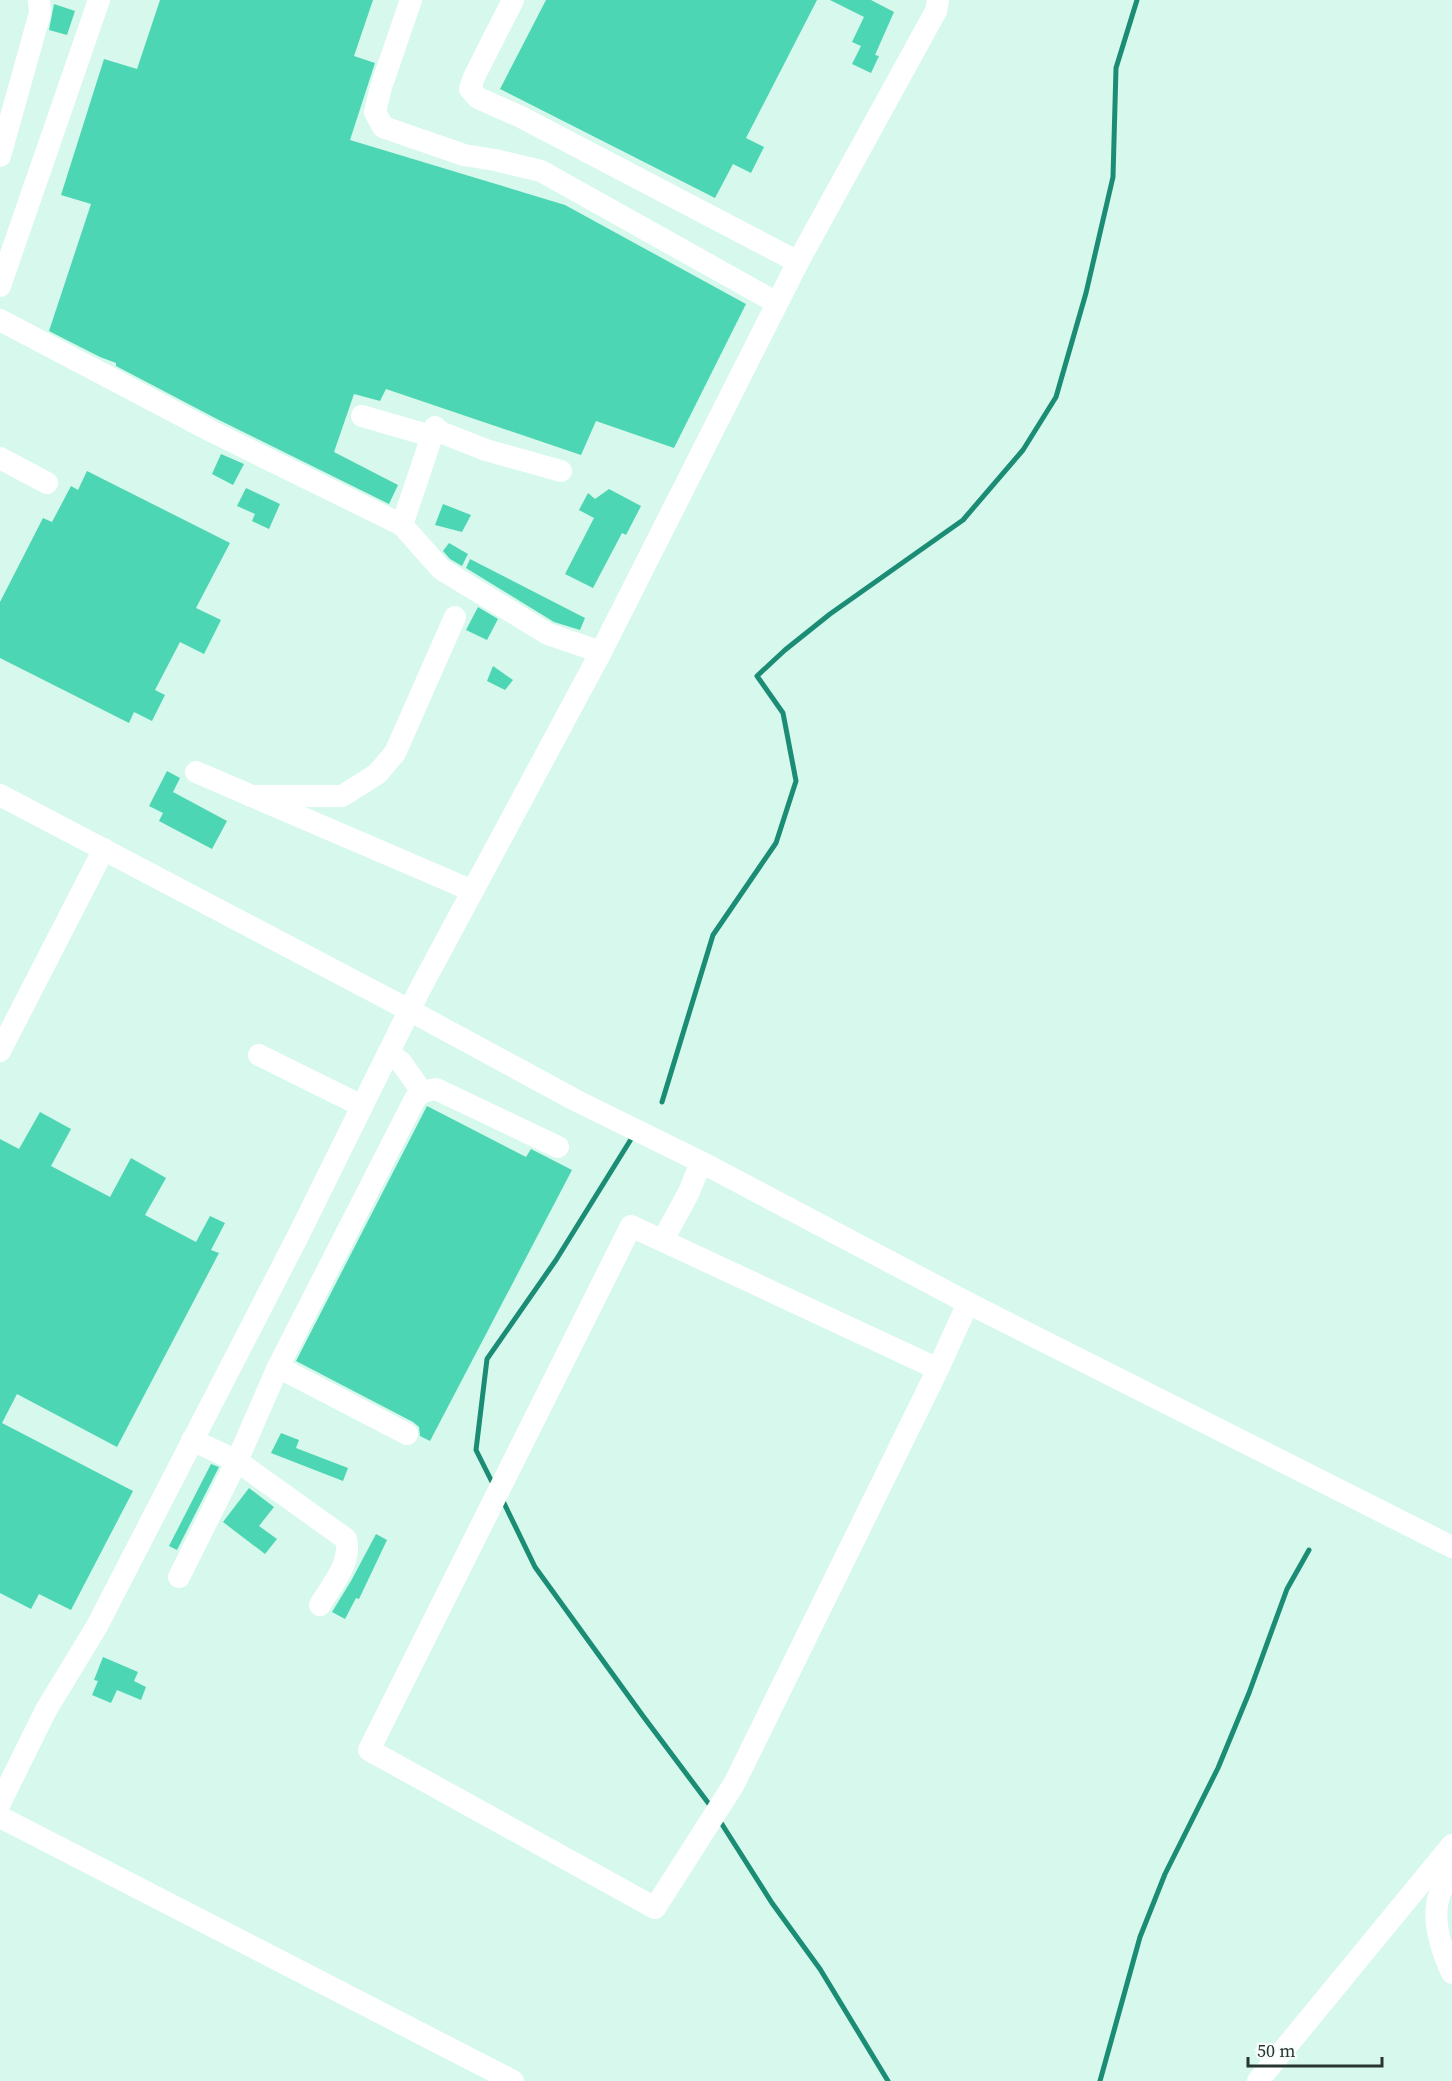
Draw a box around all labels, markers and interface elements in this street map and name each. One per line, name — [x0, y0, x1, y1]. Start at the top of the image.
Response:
scale bar — [1248, 2030, 1382, 2068]
text: 50 m — [1257, 2038, 1295, 2063]

